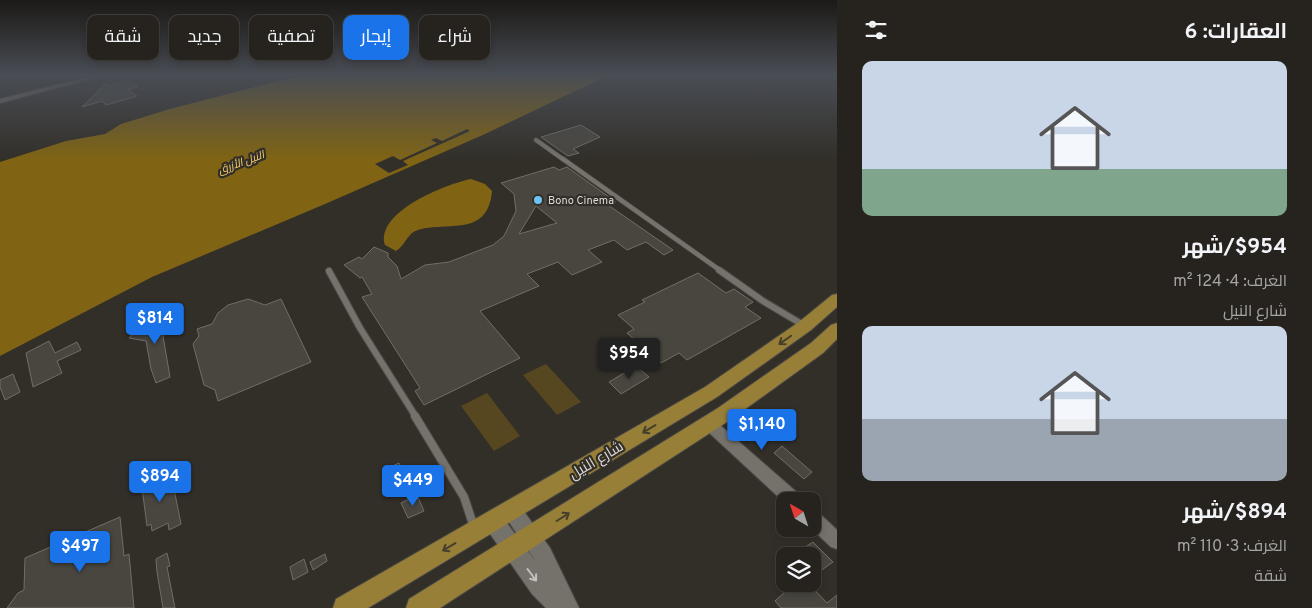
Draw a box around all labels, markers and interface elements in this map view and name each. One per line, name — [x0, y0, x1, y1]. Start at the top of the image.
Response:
chip: شقة — [87, 15, 159, 60]
chip: جديد — [169, 15, 239, 60]
chip: تصفية — [249, 15, 333, 60]
chip: إيجار — [343, 15, 409, 60]
chip: شراء — [419, 15, 490, 60]
icon: filters — [862, 16, 890, 44]
text: العقارات: 6 — [1184, 19, 1287, 46]
icon: home — [1030, 93, 1120, 183]
water label: النيل الأزرق — [216, 148, 267, 178]
marker: Bono Cinema — [532, 194, 544, 206]
place label: Bono Cinema — [548, 194, 614, 208]
text: $954/شهر — [1183, 234, 1287, 261]
text: الغرف: 4 · 124 m² — [1173, 272, 1287, 292]
pin: $814 — [125, 302, 185, 345]
text: شارع النيل — [1223, 302, 1287, 322]
text: $814 — [137, 309, 173, 329]
one-way arrow — [778, 335, 792, 345]
pin: $954 — [599, 338, 659, 380]
text: $954 — [609, 344, 649, 364]
icon: home — [1030, 358, 1120, 448]
pin: $1,140 — [721, 408, 803, 451]
text: $1,140 — [738, 415, 786, 435]
one-way arrow — [643, 424, 657, 434]
street label: شارع النيل — [566, 438, 627, 485]
pin: $894 — [130, 460, 190, 503]
pin: $449 — [383, 464, 443, 507]
text: $894 — [140, 467, 180, 487]
text: $449 — [393, 471, 433, 491]
north arrow — [776, 492, 821, 538]
map controls — [776, 492, 821, 592]
text: $894/شهر — [1183, 499, 1287, 526]
one-way arrow — [556, 511, 570, 522]
pin: $497 — [50, 530, 110, 573]
text: $497 — [61, 537, 99, 557]
text: الغرف: 3 · 110 m² — [1177, 537, 1287, 557]
one-way arrow — [442, 542, 457, 552]
button: layers — [776, 547, 821, 592]
text: شقة — [1254, 567, 1287, 587]
one-way arrow — [527, 568, 537, 582]

